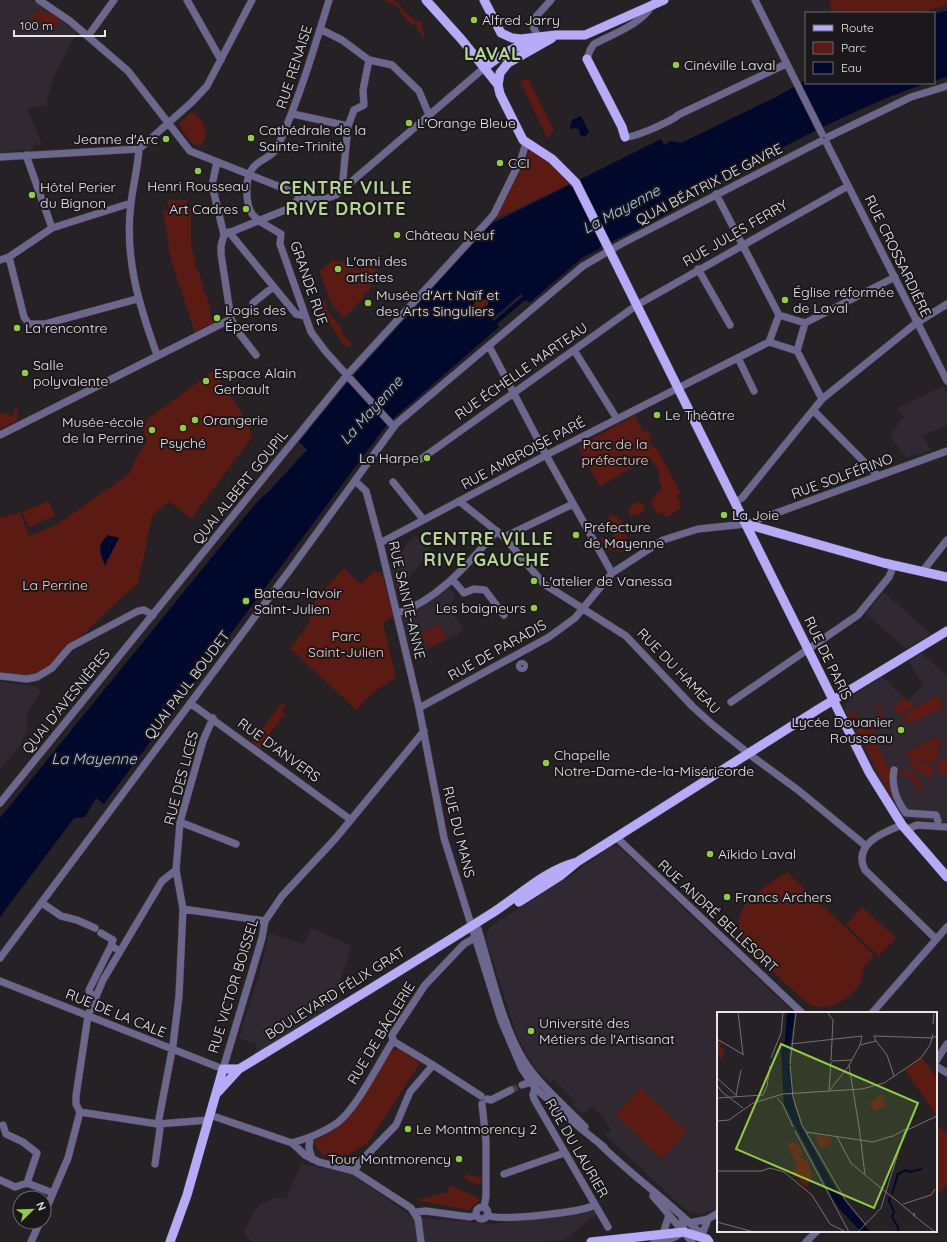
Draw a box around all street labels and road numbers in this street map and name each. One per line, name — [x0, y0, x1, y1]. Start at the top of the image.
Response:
street label: RUE RENAISE — [272, 23, 316, 111]
street label: QUAI BÉATRIX DE GAVRE — [633, 139, 785, 229]
street label: RUE CROSSARDIÈRE — [861, 192, 935, 320]
street label: RUE JULES FERRY — [679, 196, 791, 270]
street label: GRANDE RUE — [286, 239, 332, 327]
street label: RUE ÉCHELLE MARTEAU — [451, 318, 591, 424]
street label: RUE AMBROISE PARÉ — [458, 413, 588, 493]
street label: QUAI ALBERT GOUPIL — [188, 426, 292, 548]
street label: RUE SOLFÉRINO — [789, 449, 896, 503]
street label: RUE SAINTE-ANNE — [385, 539, 429, 661]
street label: RUE DE PARIS — [800, 613, 856, 703]
street label: RUE DE PARADIS — [445, 615, 549, 684]
street label: RUE DU HAMEAU — [633, 624, 725, 718]
street label: QUAI PAUL BOUDET — [140, 627, 234, 743]
street label: QUAI D'AVESNIÈRES — [18, 645, 114, 757]
street label: RUE D'ANVERS — [234, 714, 324, 786]
street label: RUE DES LICES — [160, 729, 202, 827]
street label: RUE DU MANS — [439, 784, 479, 880]
street label: RUE ANDRÉ BELLESORT — [654, 856, 782, 976]
street label: RUE VICTOR BOISSEL — [204, 916, 262, 1055]
street label: BOULEVARD FÉLIX GRAT — [262, 943, 408, 1043]
street label: RUE DE BÂCLERIE — [343, 978, 419, 1088]
street label: RUE DE LA CALE — [63, 985, 169, 1041]
street label: RUE DU LAURIER — [541, 1095, 613, 1201]

